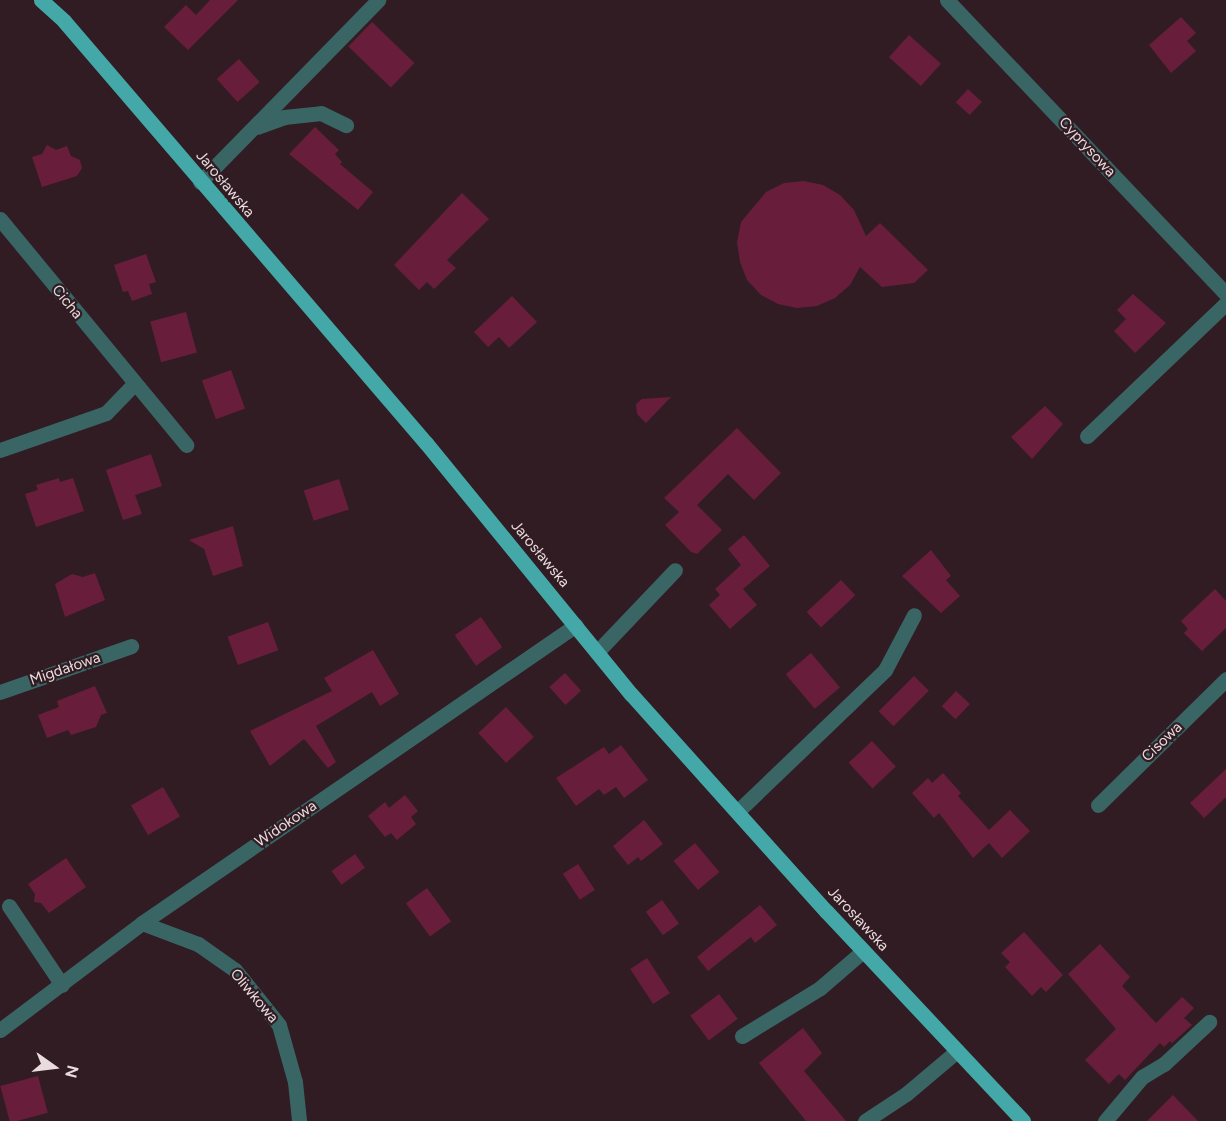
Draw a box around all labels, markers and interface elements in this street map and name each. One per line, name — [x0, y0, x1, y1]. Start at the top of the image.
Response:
street label: Cyprysowa — [1055, 113, 1119, 181]
street label: Jarosławska — [192, 147, 258, 221]
street label: Cicha — [48, 281, 86, 323]
street label: Jarosławska — [507, 517, 573, 591]
street label: Migdałowa — [27, 649, 103, 689]
street label: Cisowa — [1138, 718, 1186, 766]
street label: Widokowa — [252, 797, 320, 851]
street label: Jarosławska — [824, 883, 892, 955]
street label: Oliwkowa — [226, 965, 282, 1027]
north arrow — [24, 1037, 84, 1097]
text: N — [61, 1063, 83, 1080]

